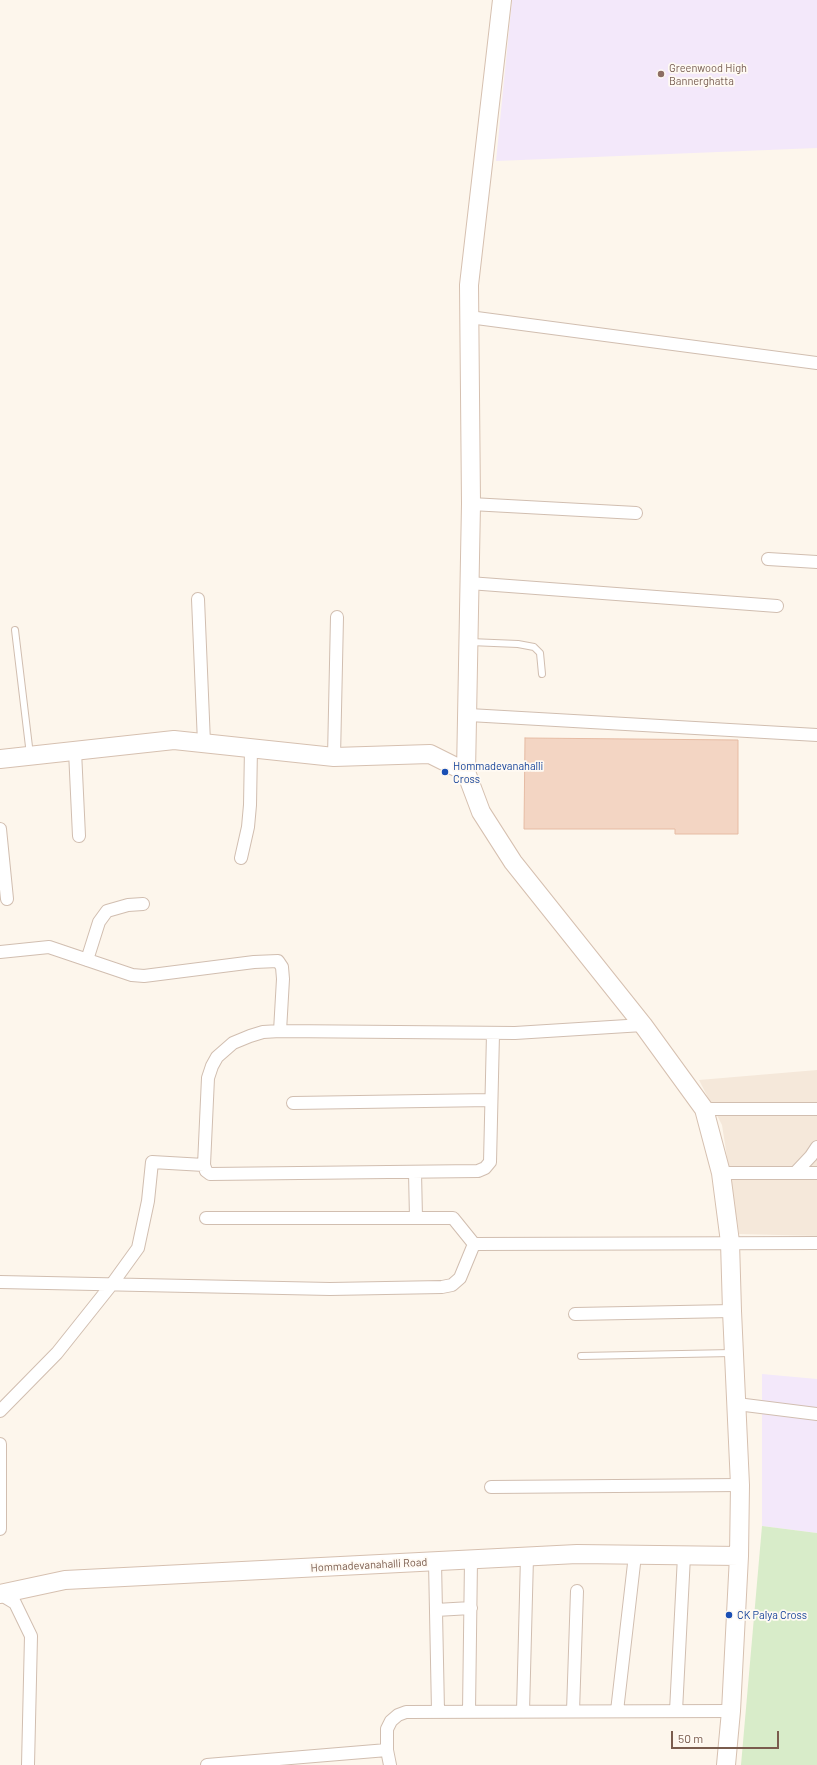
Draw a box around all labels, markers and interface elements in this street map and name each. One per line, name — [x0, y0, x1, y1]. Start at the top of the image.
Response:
place label: Greenwood High Bannerghatta — [669, 61, 747, 87]
marker: Greenwood High Bannerghatta — [656, 69, 666, 79]
place label: Hommadevanahalli Cross — [453, 759, 543, 785]
marker: Hommadevanahalli Cross — [440, 767, 450, 777]
street label: Hommadevanahalli Road — [310, 1555, 428, 1575]
place label: CK Palya Cross — [737, 1608, 807, 1622]
marker: CK Palya Cross — [724, 1610, 734, 1620]
scale bar — [673, 1723, 781, 1749]
text: 50 m — [678, 1731, 703, 1745]

